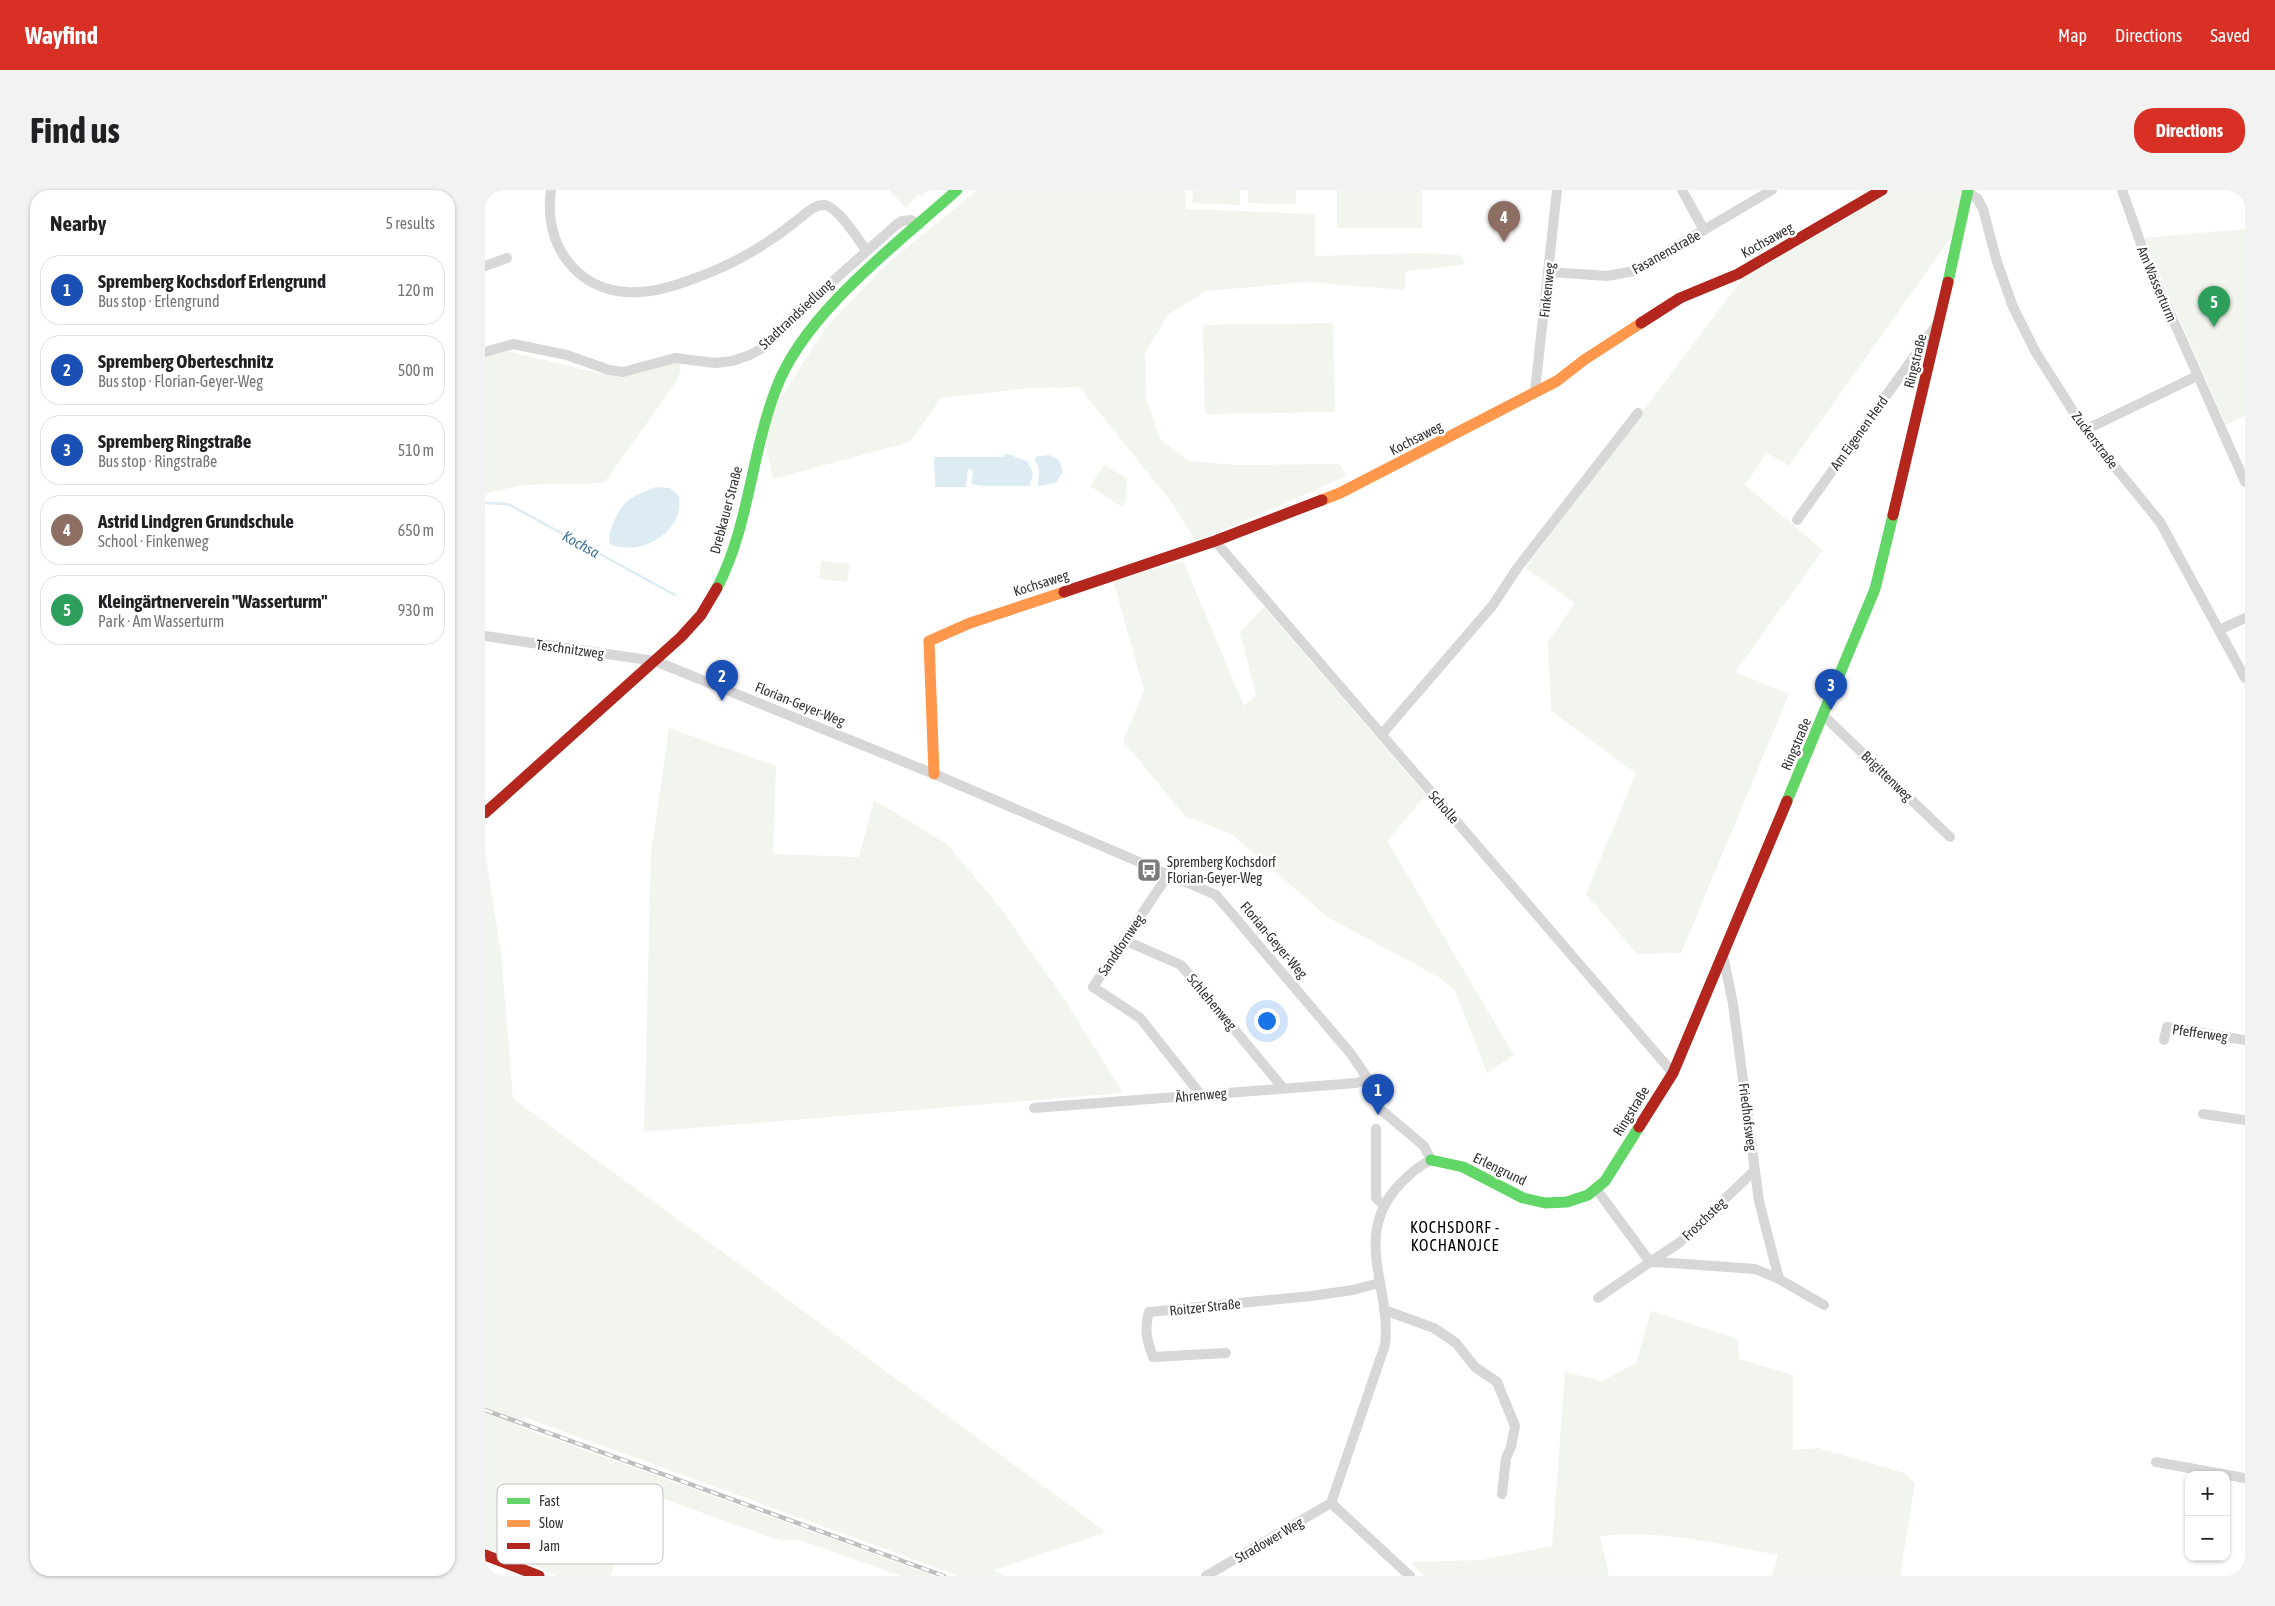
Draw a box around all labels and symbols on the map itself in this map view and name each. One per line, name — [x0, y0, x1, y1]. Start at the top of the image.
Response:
pin: 4 — [1488, 201, 1520, 242]
street label: Kochsaweg — [1738, 219, 1796, 261]
street label: Fasanenstraße — [1629, 227, 1703, 277]
street label: Am Wasserturm — [2134, 244, 2180, 324]
street label: Finkenweg — [1536, 262, 1558, 318]
street label: Stadtrandsiedlung — [756, 276, 836, 352]
pin: 5 — [2198, 286, 2230, 327]
street label: Ringstraße — [1901, 332, 1929, 390]
street label: Am Eigenen Herd — [1827, 393, 1891, 473]
street label: Zuckerstraße — [2068, 408, 2122, 472]
street label: Kochsaweg — [1387, 418, 1445, 458]
street label: Drebkauer Straße — [707, 464, 745, 556]
water label: Kochsa — [560, 527, 602, 561]
street label: Kochsaweg — [1011, 567, 1071, 599]
street label: Teschnitzweg — [535, 636, 605, 662]
pin: 2 — [706, 660, 738, 701]
pin: 3 — [1815, 669, 1847, 710]
street label: Florian-Geyer-Weg — [753, 679, 847, 729]
street label: Ringstraße — [1778, 715, 1814, 773]
street label: Brigittenweg — [1858, 748, 1916, 804]
street label: Scholle — [1425, 787, 1463, 827]
place label: Spremberg Kochsdorf Florian-Geyer-Weg — [1167, 854, 1276, 886]
bus stop icon: Spremberg Kochsdorf Florian-Geyer-Weg — [1136, 857, 1162, 883]
street label: Florian-Geyer-Weg — [1237, 898, 1311, 982]
street label: Sanddornweg — [1095, 911, 1147, 979]
street label: Schlehenweg — [1184, 971, 1240, 1033]
your location — [1254, 1008, 1280, 1034]
street label: Pfefferweg — [2171, 1021, 2229, 1045]
pin: 1 — [1362, 1074, 1394, 1115]
street label: Friedhofsweg — [1736, 1082, 1760, 1152]
street label: Ringstraße — [1610, 1083, 1652, 1139]
street label: Ährenweg — [1175, 1085, 1227, 1105]
street label: Erlengrund — [1471, 1149, 1529, 1189]
street label: Froschsteg — [1679, 1194, 1729, 1244]
district label: KOCHSDORF - KOCHANOJCE — [1410, 1218, 1500, 1254]
street label: Roitzer Straße — [1169, 1295, 1241, 1319]
legend — [497, 1484, 663, 1564]
text: Fast — [539, 1493, 560, 1509]
street label: Stradower Weg — [1232, 1514, 1306, 1566]
text: Slow — [539, 1515, 564, 1531]
text: Jam — [539, 1538, 560, 1554]

